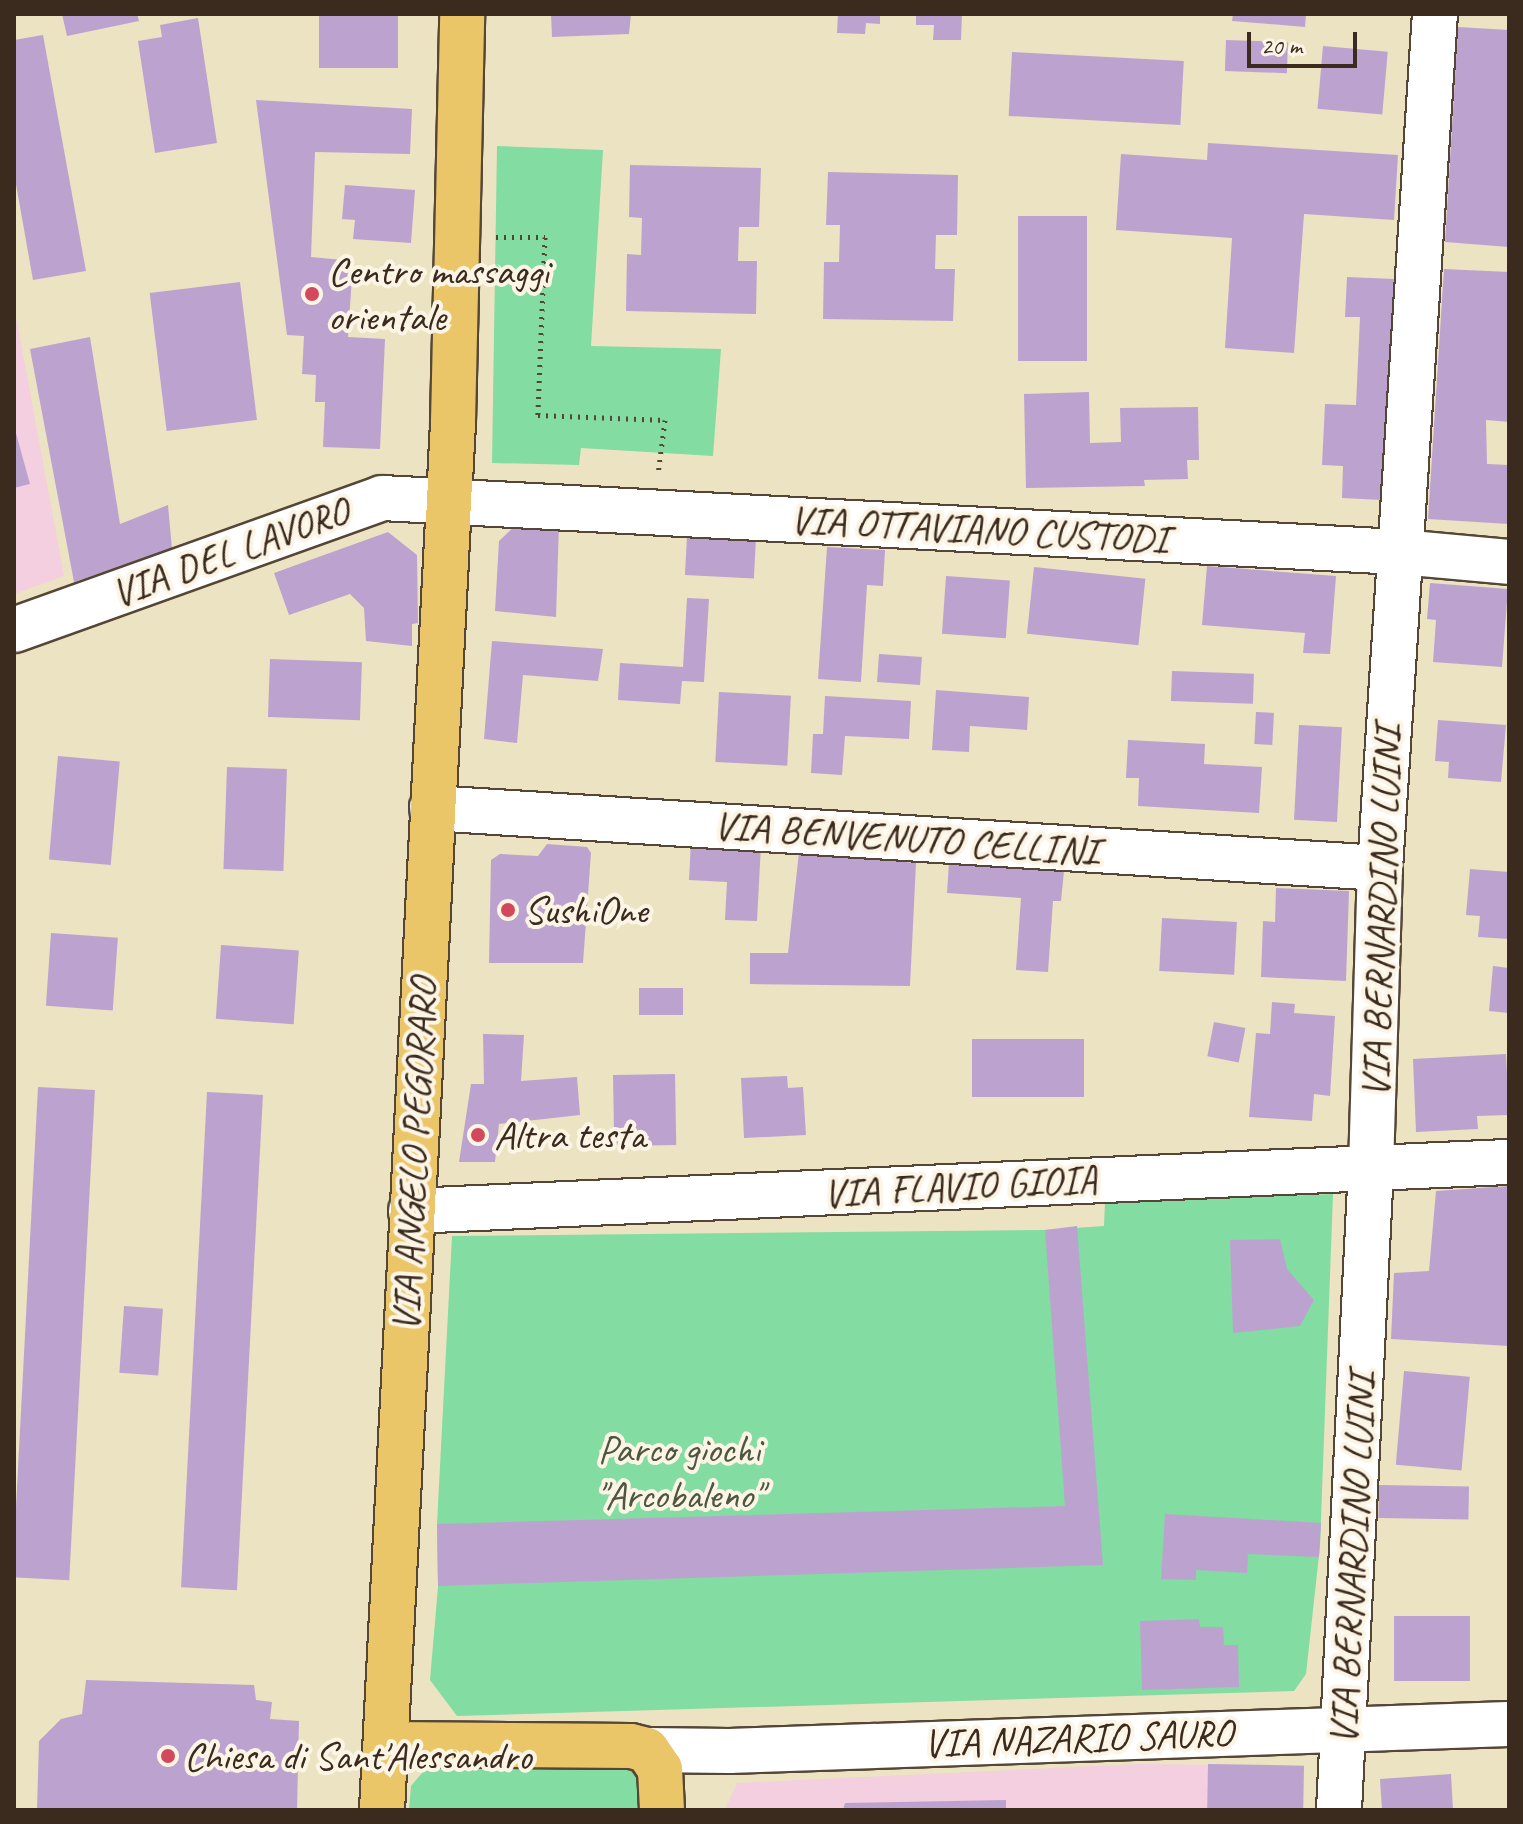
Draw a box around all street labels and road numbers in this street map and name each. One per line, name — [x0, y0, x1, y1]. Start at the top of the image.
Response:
street label: VIA DEL LAVORO — [105, 487, 355, 617]
street label: VIA OTTAVIANO CUSTODI — [788, 495, 1170, 563]
street label: VIA BERNARDINO LUINI — [1351, 725, 1411, 1099]
street label: VIA BENVENUTO CELLINI — [709, 800, 1103, 876]
street label: VIA ANGELO PEGORARO — [381, 977, 447, 1333]
street label: VIA FLAVIO GIOIA — [821, 1155, 1099, 1217]
street label: VIA BERNARDINO LUINI — [1318, 1372, 1386, 1746]
street label: VIA NAZARIO SAURO — [922, 1709, 1234, 1767]

